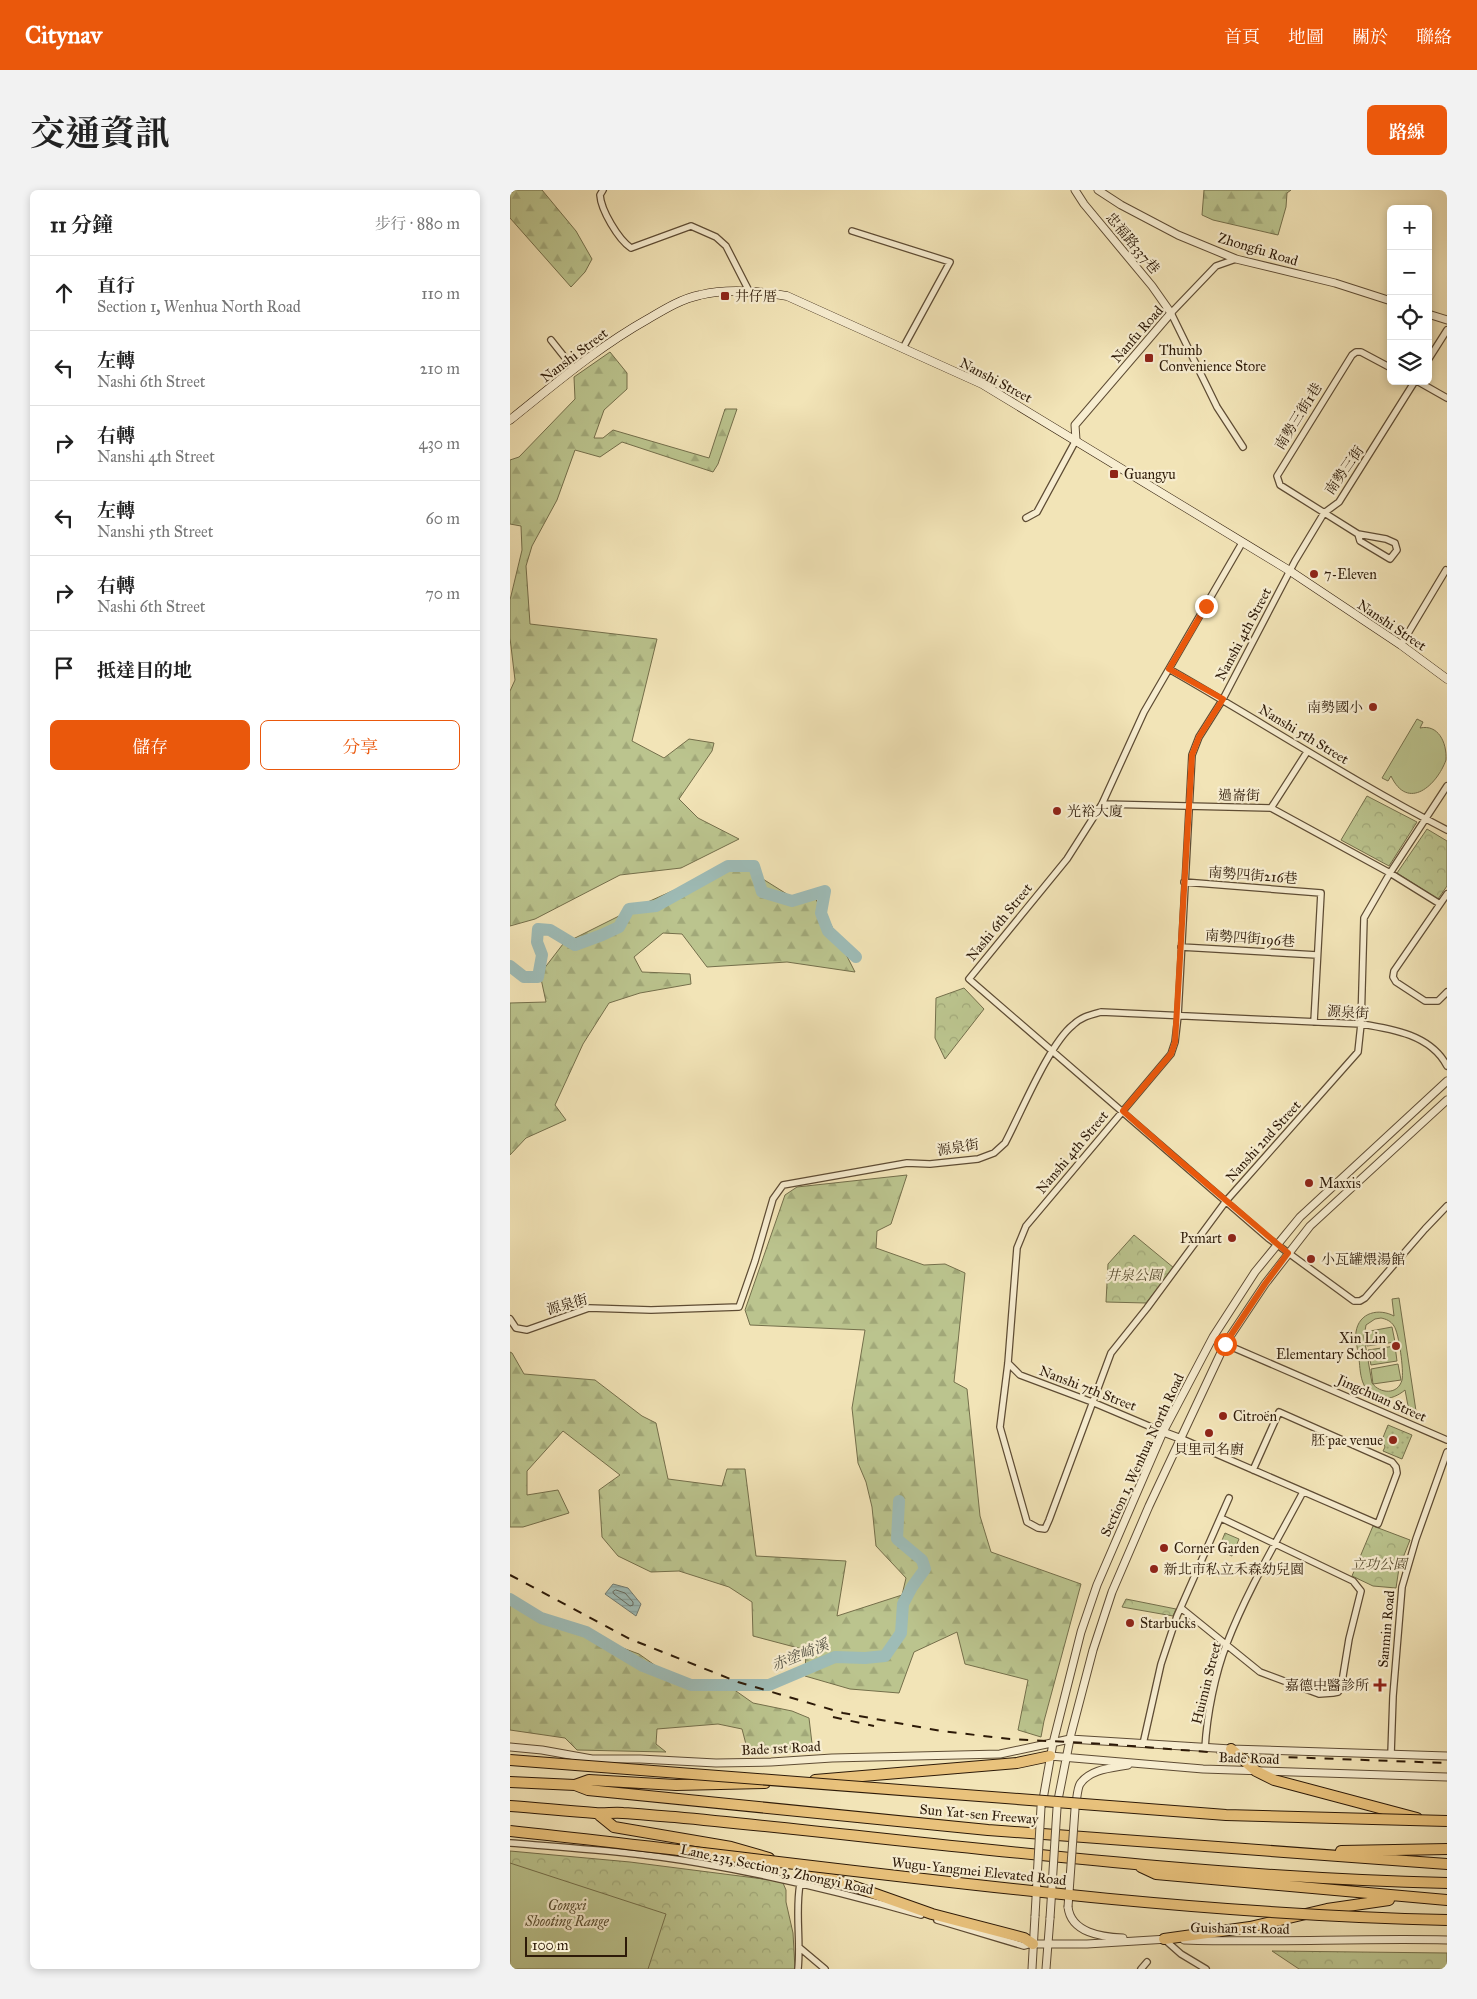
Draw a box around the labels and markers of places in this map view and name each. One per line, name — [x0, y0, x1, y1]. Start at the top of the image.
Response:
place label: 井仔厝 — [735, 288, 777, 305]
marker: 井仔厝 — [719, 290, 731, 302]
place label: Thumb Convenience Store — [1159, 342, 1266, 375]
marker: Thumb Convenience Store — [1143, 352, 1155, 364]
place label: Guangyu — [1124, 466, 1176, 483]
marker: Guangyu — [1108, 468, 1120, 480]
place label: 7-Eleven — [1324, 566, 1377, 583]
marker: 7-Eleven — [1308, 568, 1320, 580]
place label: 南勢國小 — [1307, 699, 1363, 716]
marker: 南勢國小 — [1367, 701, 1379, 713]
place label: 光裕大廈 — [1067, 803, 1123, 820]
marker: 光裕大廈 — [1051, 805, 1063, 817]
place label: Maxxis — [1319, 1175, 1361, 1192]
marker: Maxxis — [1303, 1177, 1315, 1189]
place label: Pxmart — [1180, 1230, 1222, 1247]
marker: Pxmart — [1226, 1232, 1238, 1244]
place label: 小瓦罐煨湯館 — [1321, 1251, 1405, 1268]
marker: 小瓦罐煨湯館 — [1305, 1253, 1317, 1265]
place label: Xin Lin Elementary School — [1276, 1330, 1386, 1363]
marker: Xin Lin Elementary School — [1390, 1340, 1402, 1352]
place label: Citroën — [1233, 1408, 1277, 1425]
marker: Citroën — [1217, 1410, 1229, 1422]
marker: 貝里司名廚 — [1203, 1427, 1215, 1439]
place label: 胚 pae venue — [1311, 1432, 1383, 1449]
marker: 胚 pae venue — [1387, 1434, 1399, 1446]
place label: 貝里司名廚 — [1174, 1441, 1244, 1458]
place label: Corner Garden — [1174, 1540, 1260, 1557]
marker: Corner Garden — [1158, 1542, 1170, 1554]
place label: 新北市私立禾森幼兒園 — [1164, 1561, 1304, 1578]
marker: 新北市私立禾森幼兒園 — [1148, 1563, 1160, 1575]
place label: Starbucks — [1140, 1615, 1196, 1632]
marker: Starbucks — [1124, 1617, 1136, 1629]
place label: 嘉德中醫診所 — [1285, 1677, 1369, 1694]
marker: 嘉德中醫診所 — [1373, 1678, 1387, 1692]

